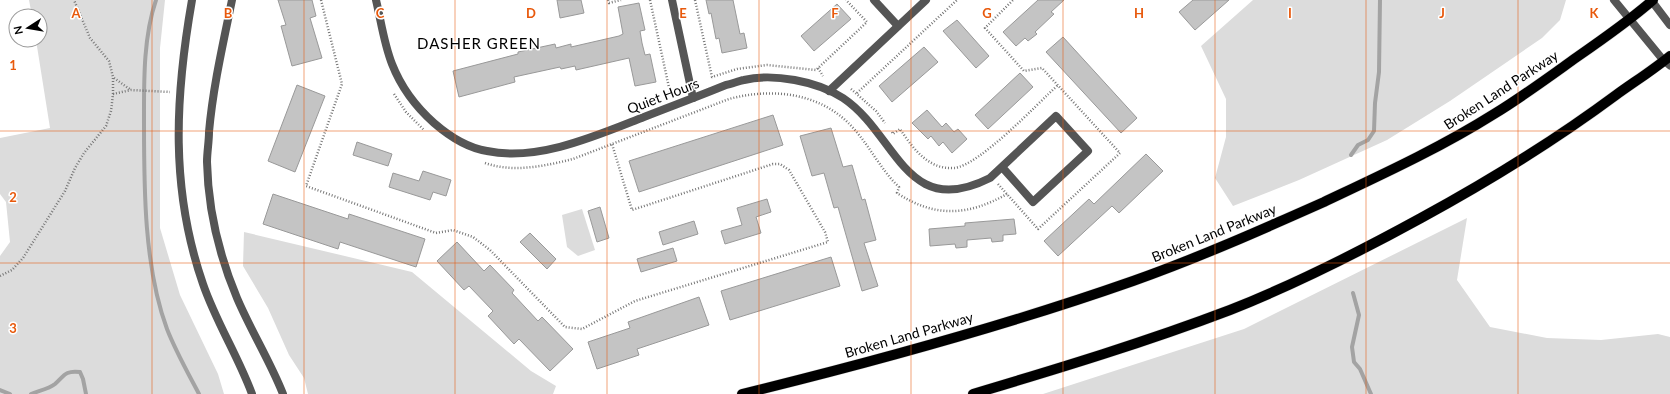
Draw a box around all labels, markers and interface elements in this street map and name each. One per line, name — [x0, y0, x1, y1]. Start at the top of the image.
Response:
text: A — [70, 5, 81, 21]
text: B — [224, 5, 233, 21]
text: C — [376, 5, 385, 21]
text: D — [526, 5, 536, 21]
text: E — [679, 5, 687, 21]
text: F — [831, 5, 839, 21]
text: G — [982, 5, 992, 21]
text: H — [1134, 5, 1144, 21]
text: I — [1288, 5, 1292, 21]
text: J — [1439, 5, 1445, 21]
text: K — [1590, 5, 1600, 21]
north arrow — [8, 8, 48, 48]
text: N — [10, 25, 25, 36]
district label: DASHER GREEN — [417, 34, 541, 52]
street label: Broken Land Parkway — [1440, 46, 1562, 133]
text: 1 — [9, 57, 17, 73]
street label: Quiet Hours — [625, 74, 701, 117]
text: 2 — [9, 189, 17, 205]
street label: Broken Land Parkway — [1149, 199, 1279, 265]
street label: Broken Land Parkway — [843, 308, 976, 361]
text: 3 — [9, 320, 17, 336]

